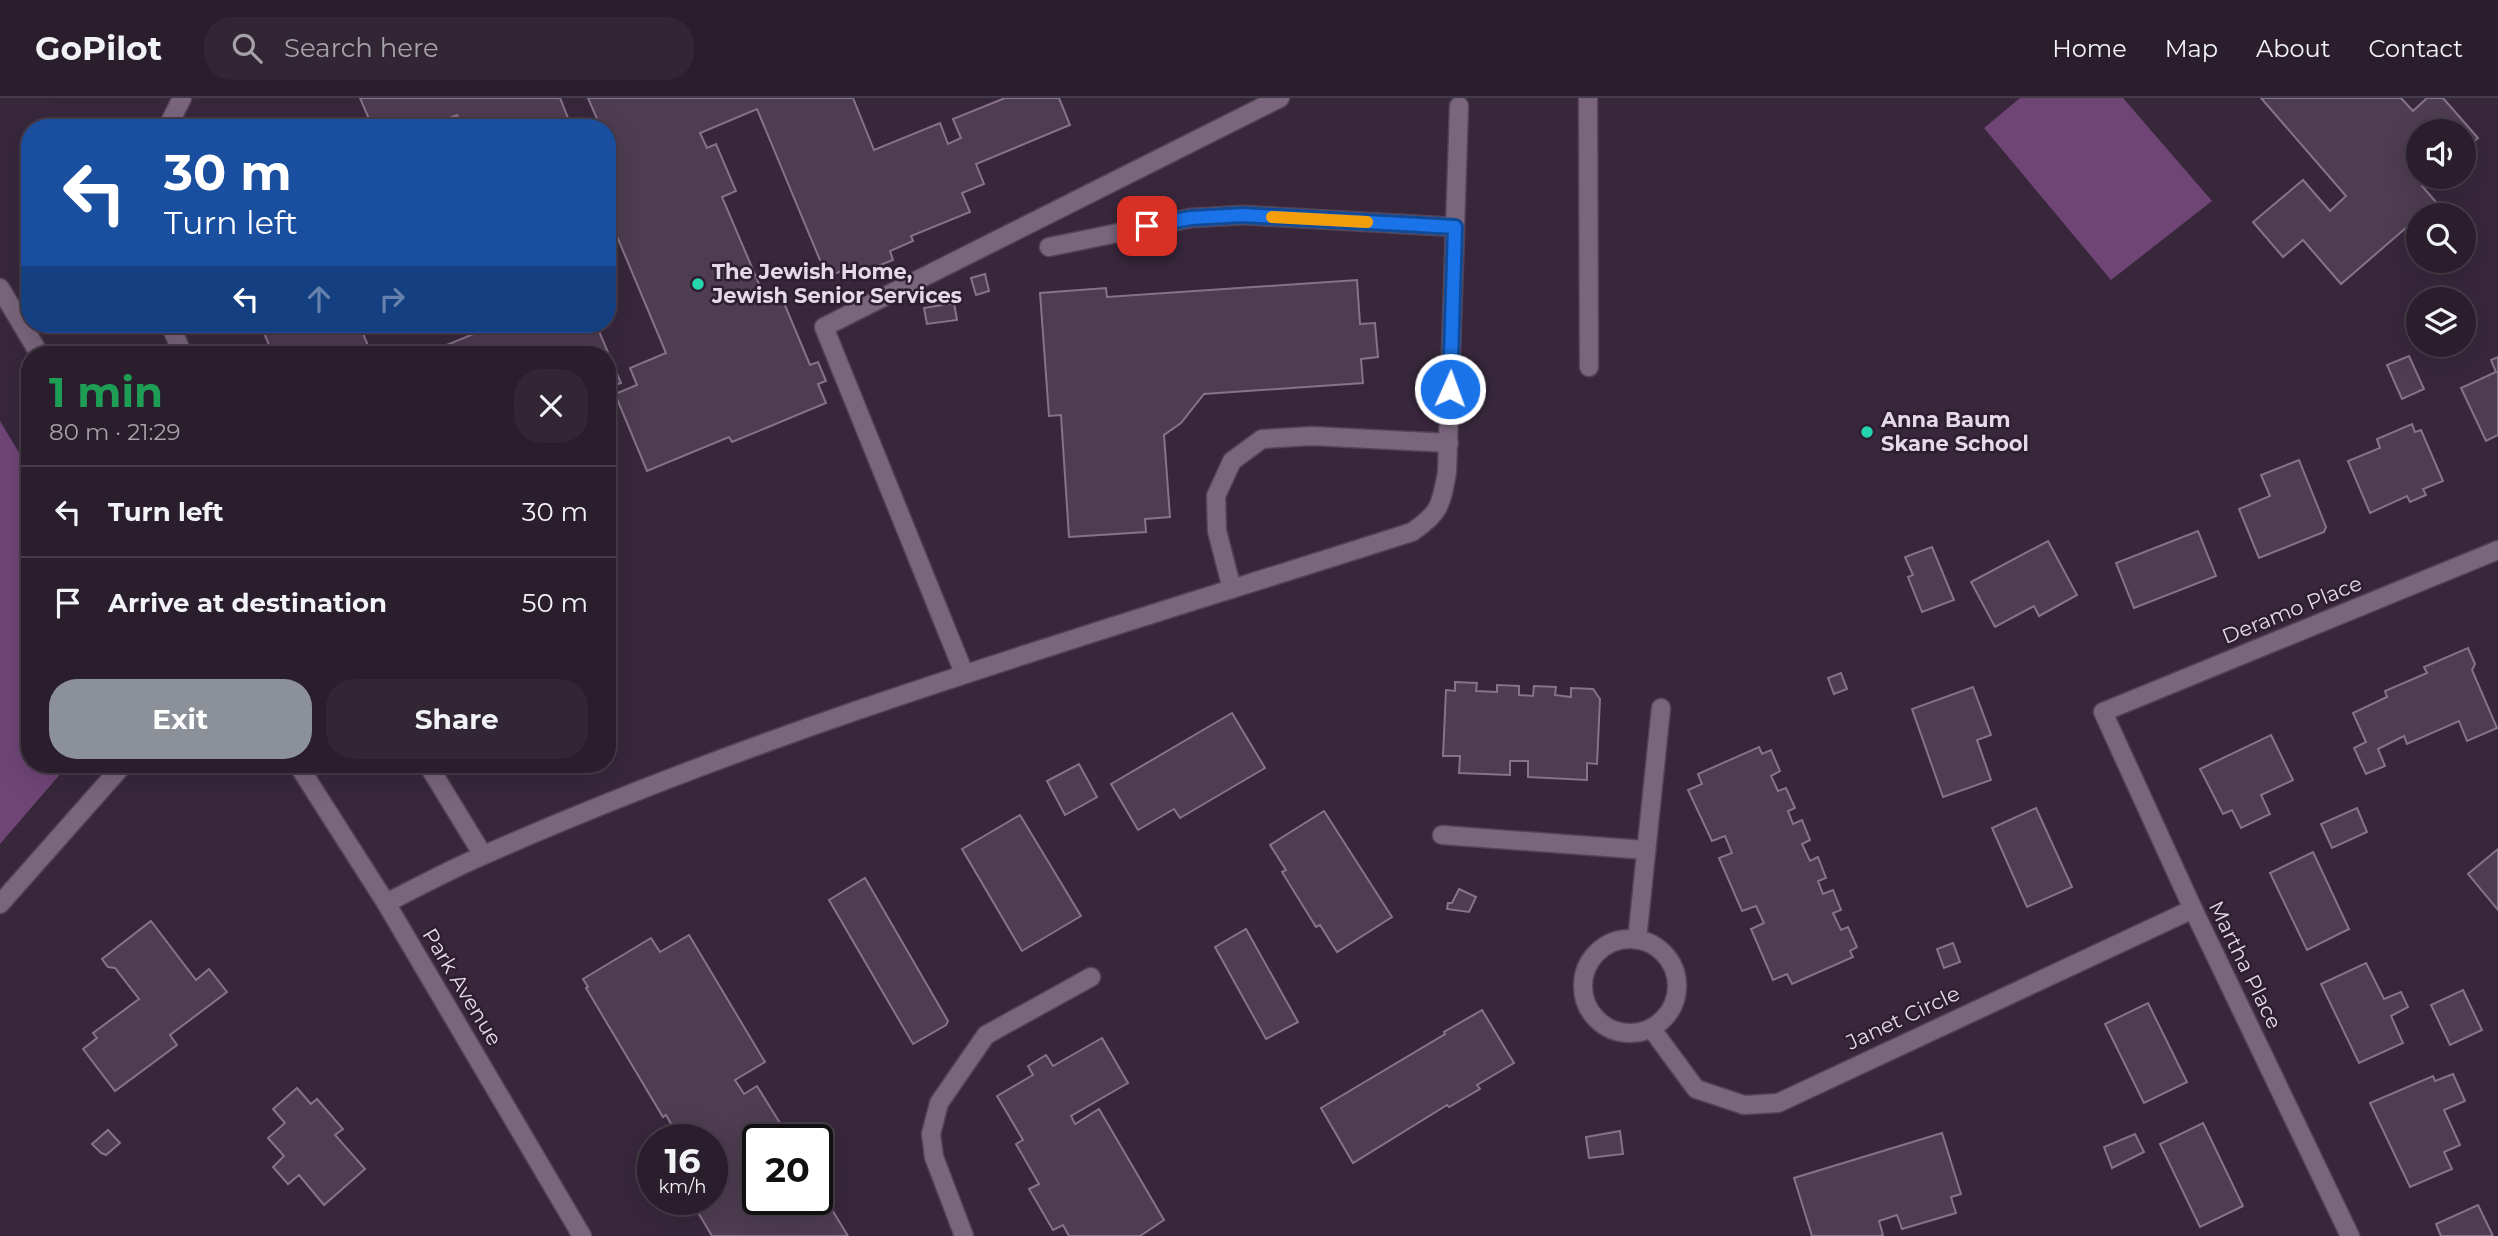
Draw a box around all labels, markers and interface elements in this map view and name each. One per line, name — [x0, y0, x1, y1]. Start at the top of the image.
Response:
search box — [204, 17, 694, 80]
text: GoPilot — [35, 28, 162, 68]
icon: search — [228, 29, 266, 67]
text: Search here — [284, 32, 439, 64]
text: Home — [2052, 34, 2127, 63]
text: Map — [2165, 34, 2218, 63]
text: About — [2256, 34, 2330, 63]
text: Contact — [2368, 34, 2463, 63]
map controls — [2406, 119, 2476, 357]
button: sound — [2406, 119, 2476, 189]
text: 30 m — [164, 143, 292, 202]
icon: left — [49, 147, 140, 238]
pin — [1117, 196, 1177, 256]
text: Turn left — [164, 203, 298, 242]
button: search — [2406, 203, 2476, 273]
icon: arrive — [1128, 207, 1166, 245]
place label: The Jewish Home, Jewish Senior Services — [711, 259, 962, 308]
marker: The Jewish Home, Jewish Senior Services — [690, 276, 706, 292]
icon: left — [227, 280, 265, 318]
icon: ahead — [300, 280, 338, 318]
icon: right — [373, 280, 411, 318]
button: layers — [2406, 287, 2476, 357]
position arrow — [1413, 352, 1487, 426]
text: 1 min — [49, 366, 163, 418]
button: close — [514, 369, 588, 443]
place label: Anna Baum Skane School — [1880, 407, 2029, 456]
text: 80 m · 21:29 — [49, 418, 181, 446]
marker: Anna Baum Skane School — [1859, 424, 1875, 440]
icon: left — [49, 493, 87, 531]
text: Turn left — [108, 496, 224, 528]
text: 30 m — [522, 496, 588, 528]
street label: Deramo Place — [2218, 570, 2365, 649]
icon: arrive — [49, 584, 87, 622]
text: Arrive at destination — [108, 587, 387, 619]
text: 50 m — [522, 587, 588, 619]
button: Exit — [49, 679, 312, 759]
button: Share — [326, 679, 588, 759]
street label: Martha Place — [2204, 897, 2287, 1033]
street label: Park Avenue — [418, 923, 507, 1050]
street label: Janet Circle — [1841, 980, 1964, 1055]
speed limit sign: 20 — [742, 1124, 833, 1215]
text: 16 — [664, 1139, 701, 1182]
text: km/h — [658, 1176, 707, 1198]

